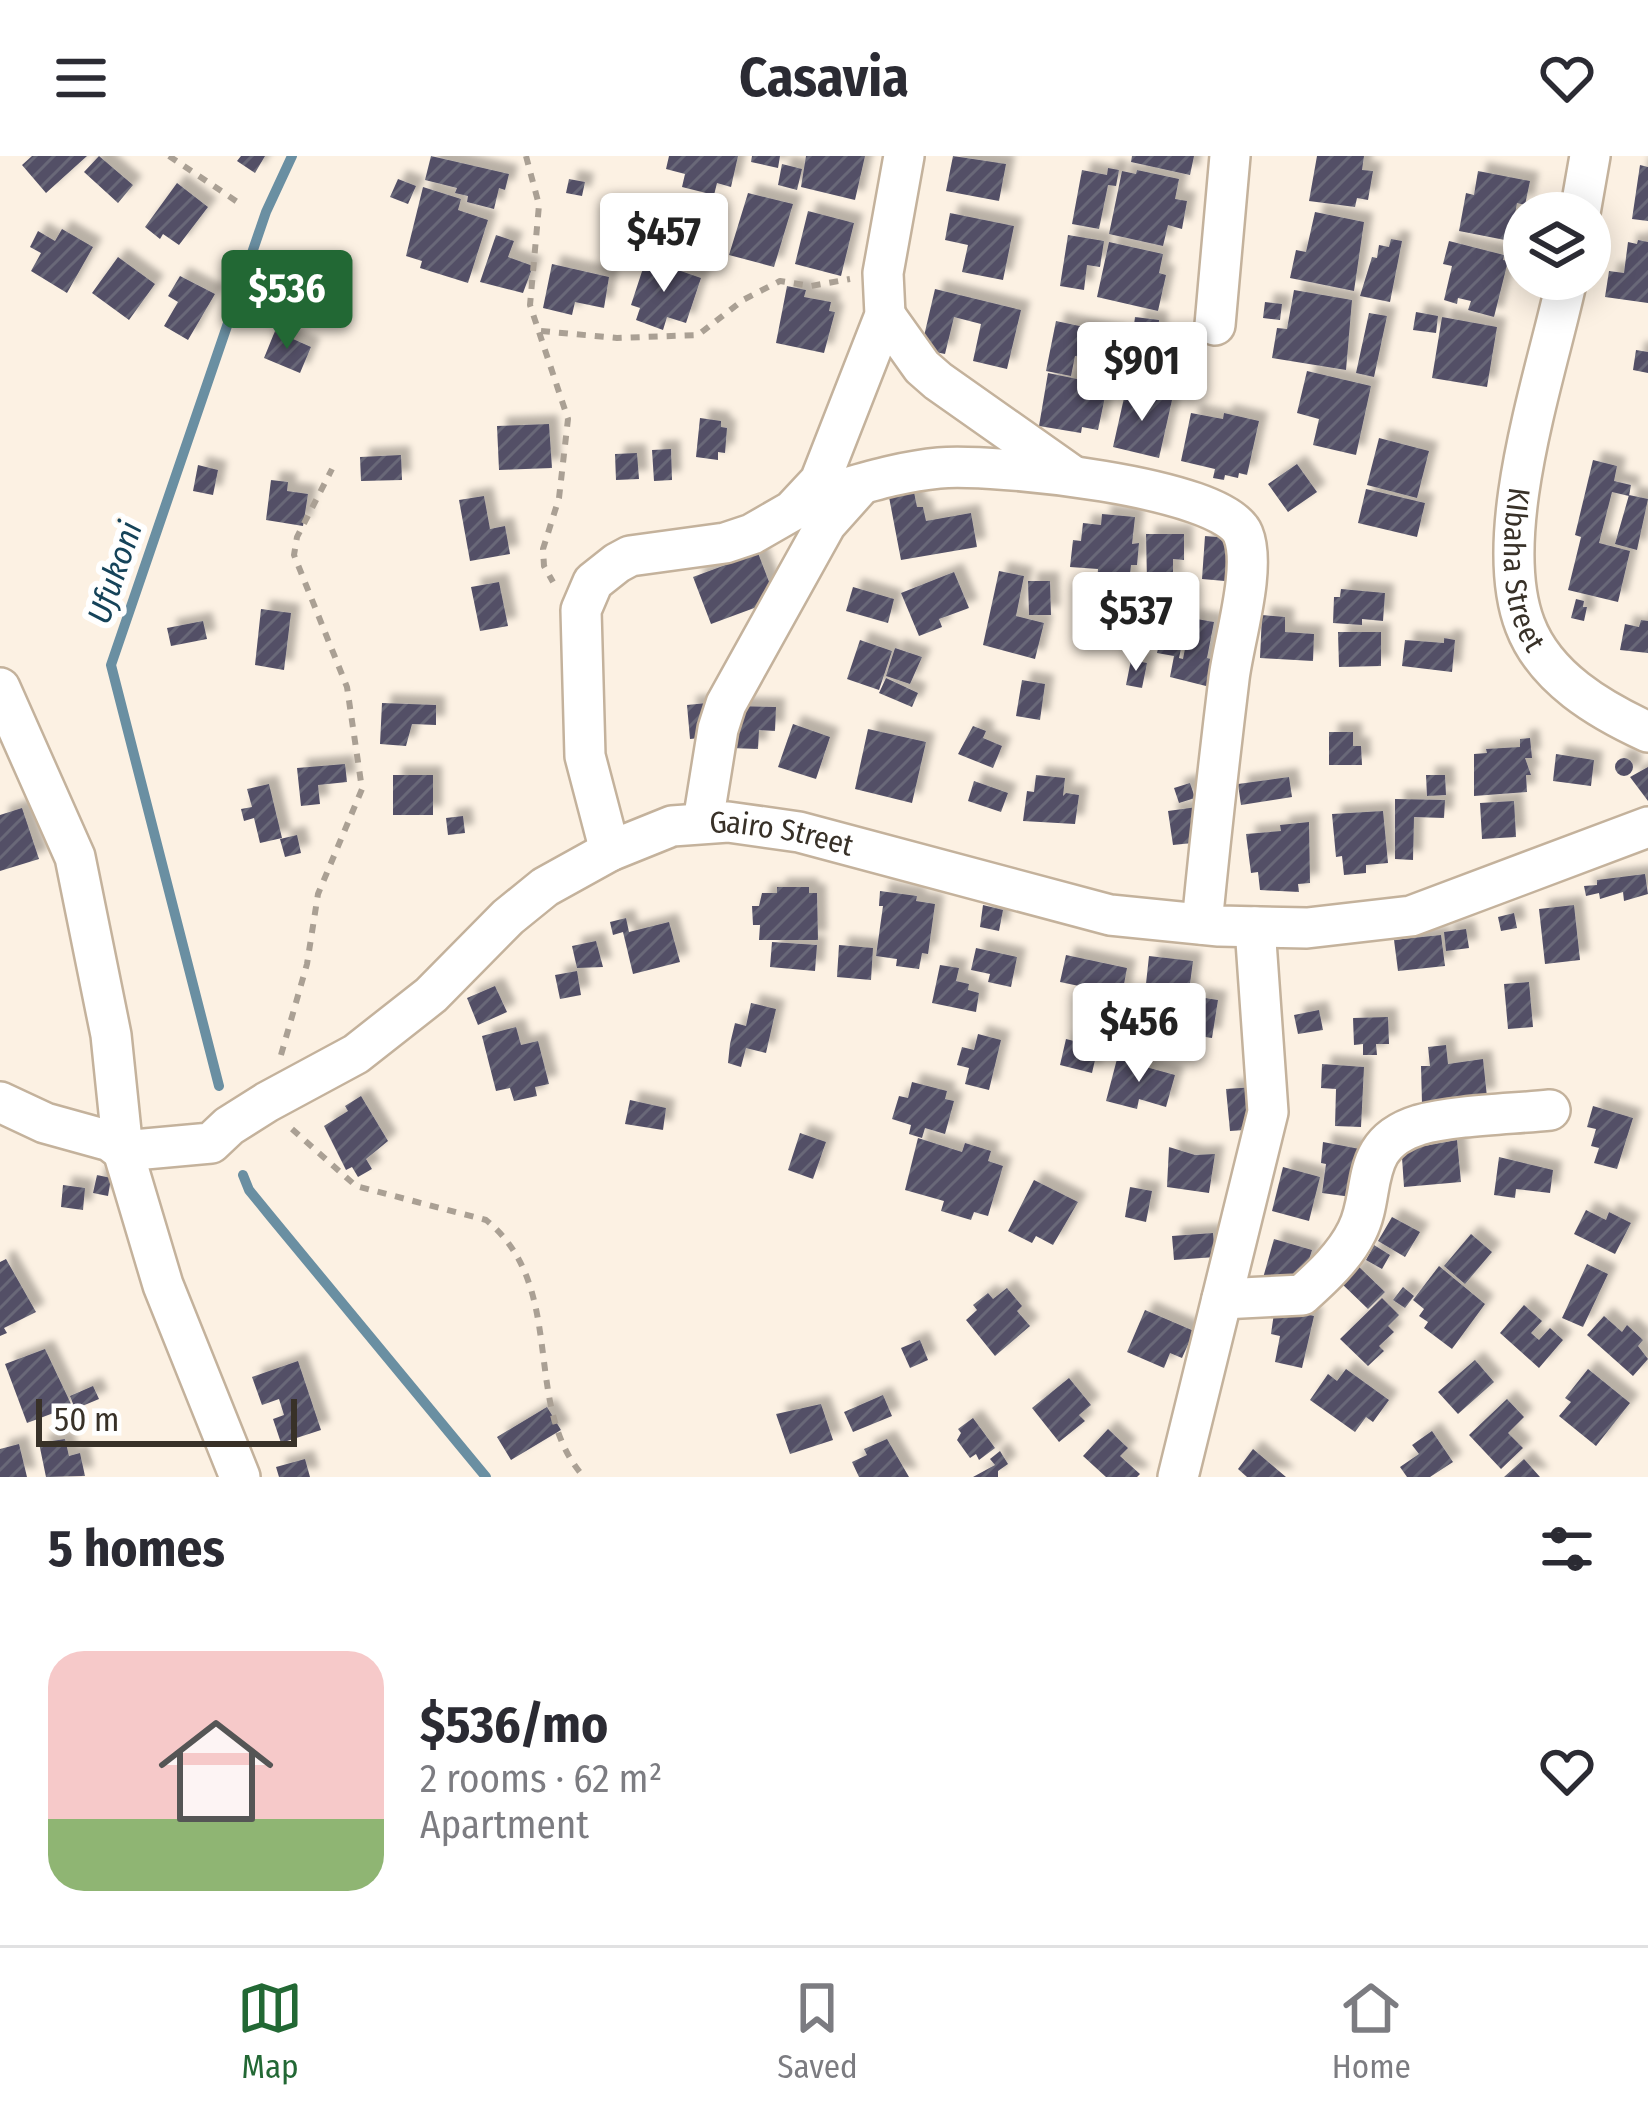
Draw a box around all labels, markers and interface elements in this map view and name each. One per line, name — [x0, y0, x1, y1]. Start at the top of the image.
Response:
icon: menu — [48, 45, 114, 111]
icon: heart — [1534, 45, 1600, 111]
text: Casavia — [739, 46, 909, 110]
map controls — [1503, 192, 1611, 300]
button: layers — [1503, 192, 1611, 300]
pin: $457 — [593, 193, 735, 295]
text: $457 — [627, 209, 701, 255]
pin: $536 — [216, 250, 358, 352]
text: $536 — [248, 266, 326, 312]
pin: $901 — [1071, 322, 1213, 424]
text: $901 — [1104, 338, 1180, 384]
street label: KIbaha Street — [1496, 485, 1553, 658]
water label: Ufukoni — [79, 515, 151, 629]
pin: $537 — [1065, 572, 1207, 674]
text: $537 — [1099, 588, 1173, 634]
street label: Gairo Street — [708, 804, 857, 864]
pin: $456 — [1068, 983, 1210, 1085]
text: $456 — [1100, 999, 1178, 1045]
scale bar — [36, 1393, 297, 1446]
text: 50 m — [54, 1400, 119, 1440]
icon: filters — [1534, 1516, 1600, 1582]
text: 5 homes — [48, 1518, 225, 1580]
text: $536/mo — [420, 1694, 608, 1756]
icon: home — [144, 1699, 288, 1843]
icon: heart — [1534, 1738, 1600, 1804]
text: 2 rooms · 62 m² — [420, 1756, 662, 1802]
text: Apartment — [420, 1802, 589, 1848]
tab: Map — [237, 1975, 303, 2087]
tab: Saved — [777, 1975, 858, 2087]
tab: Home — [1332, 1975, 1411, 2087]

